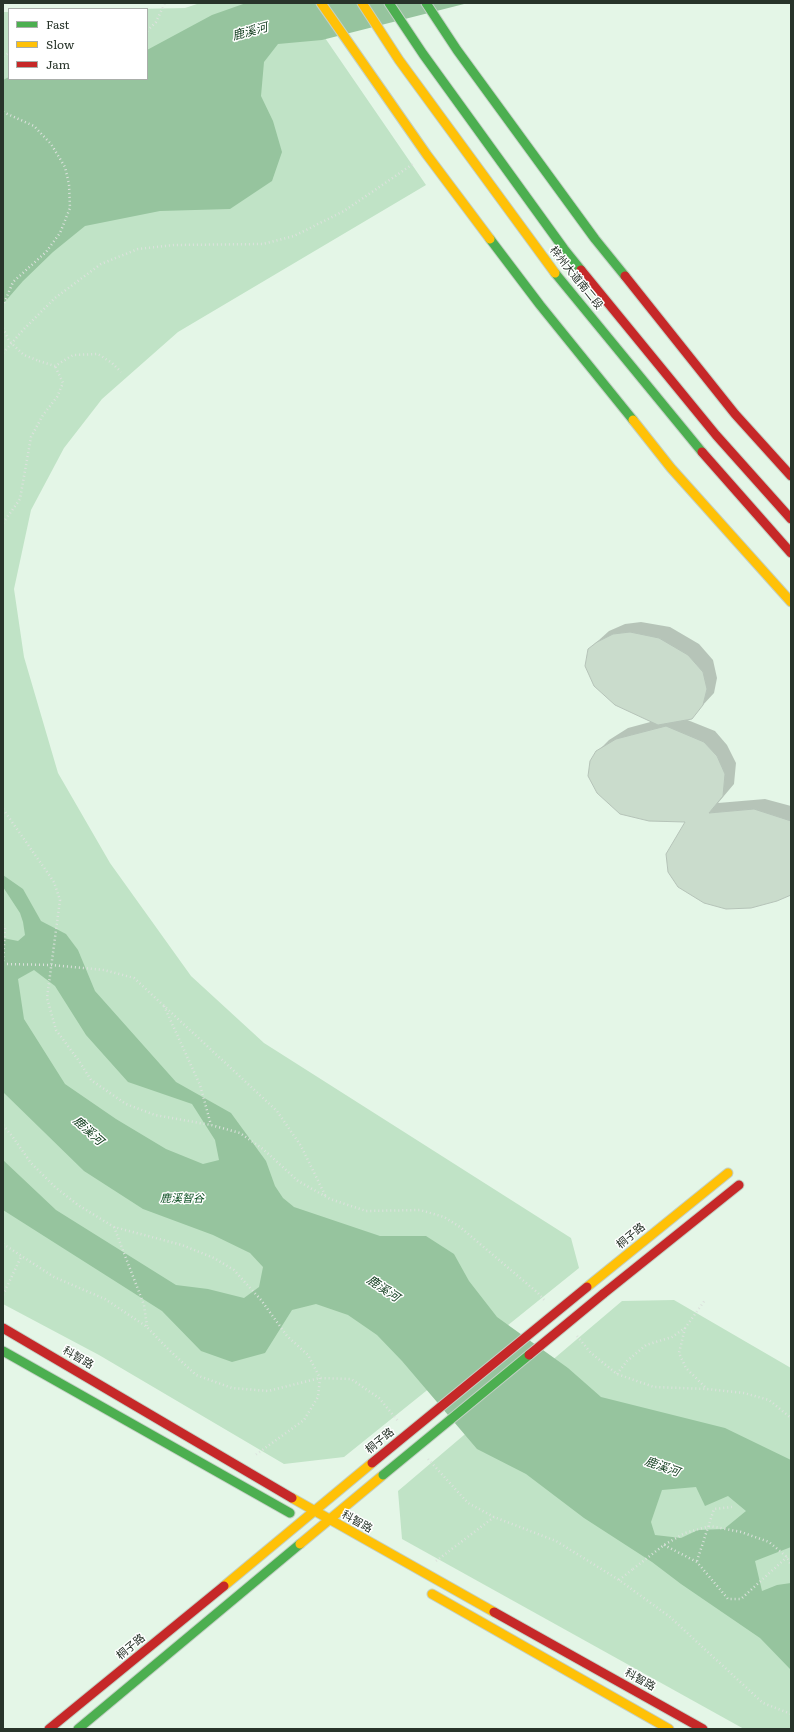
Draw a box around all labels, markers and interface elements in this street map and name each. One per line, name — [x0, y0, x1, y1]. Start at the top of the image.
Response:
legend — [8, 8, 148, 80]
text: Fast — [46, 15, 69, 33]
water label: 鹿溪河 — [231, 20, 269, 44]
text: Slow — [46, 35, 74, 53]
text: Jam — [46, 55, 70, 73]
street label: 梓州大道南二段 — [547, 244, 605, 312]
water label: 鹿溪河 — [70, 1114, 106, 1148]
park label: 鹿溪智谷 — [160, 1192, 204, 1206]
street label: 桐子路 — [614, 1220, 648, 1252]
water label: 鹿溪河 — [364, 1273, 402, 1305]
street label: 科智路 — [60, 1344, 96, 1372]
street label: 桐子路 — [363, 1425, 397, 1457]
water label: 鹿溪河 — [643, 1454, 681, 1480]
street label: 科智路 — [339, 1508, 375, 1536]
street label: 桐子路 — [114, 1631, 148, 1663]
street label: 科智路 — [622, 1666, 658, 1694]

